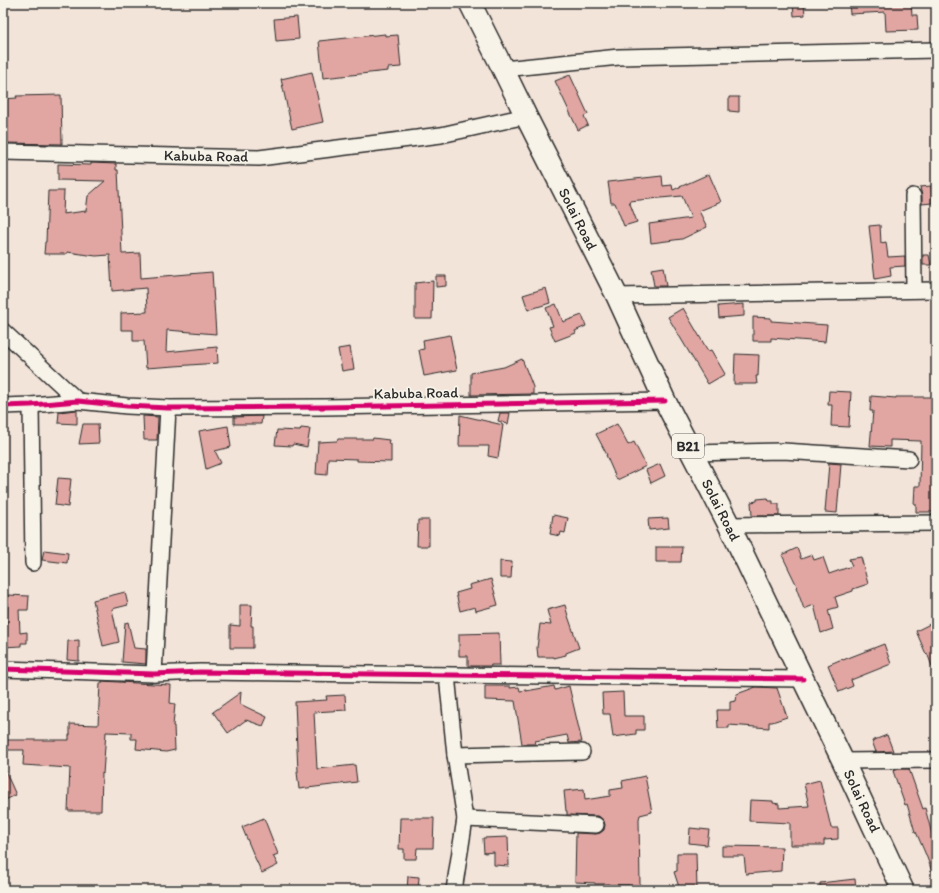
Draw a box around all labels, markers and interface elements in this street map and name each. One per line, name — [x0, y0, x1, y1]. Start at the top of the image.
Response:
street label: Kabuba Road — [164, 146, 248, 166]
street label: Solai Road — [555, 185, 602, 254]
street label: Kabuba Road — [374, 383, 458, 403]
road number: B21 — [672, 434, 704, 458]
street label: Solai Road — [698, 476, 745, 545]
street label: Solai Road — [840, 767, 885, 836]

